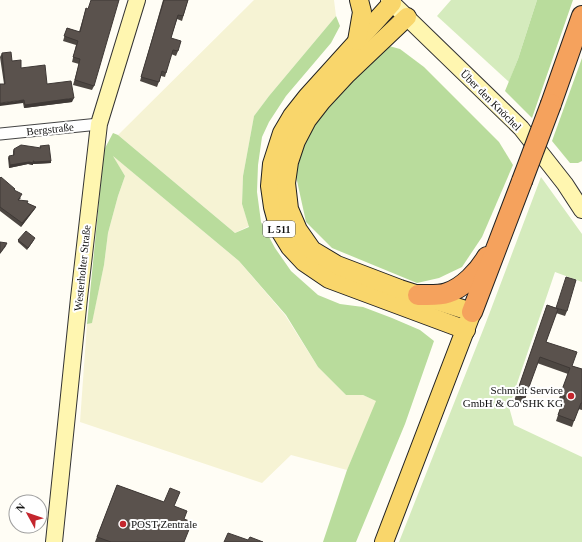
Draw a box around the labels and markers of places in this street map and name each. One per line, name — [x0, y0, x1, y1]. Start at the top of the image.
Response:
place label: Schmidt Service GmbH & Co SHK KG — [463, 384, 563, 409]
marker: Schmidt Service GmbH & Co SHK KG — [566, 391, 576, 401]
place label: POST Zentrale — [131, 518, 197, 530]
marker: POST Zentrale — [118, 519, 128, 529]

